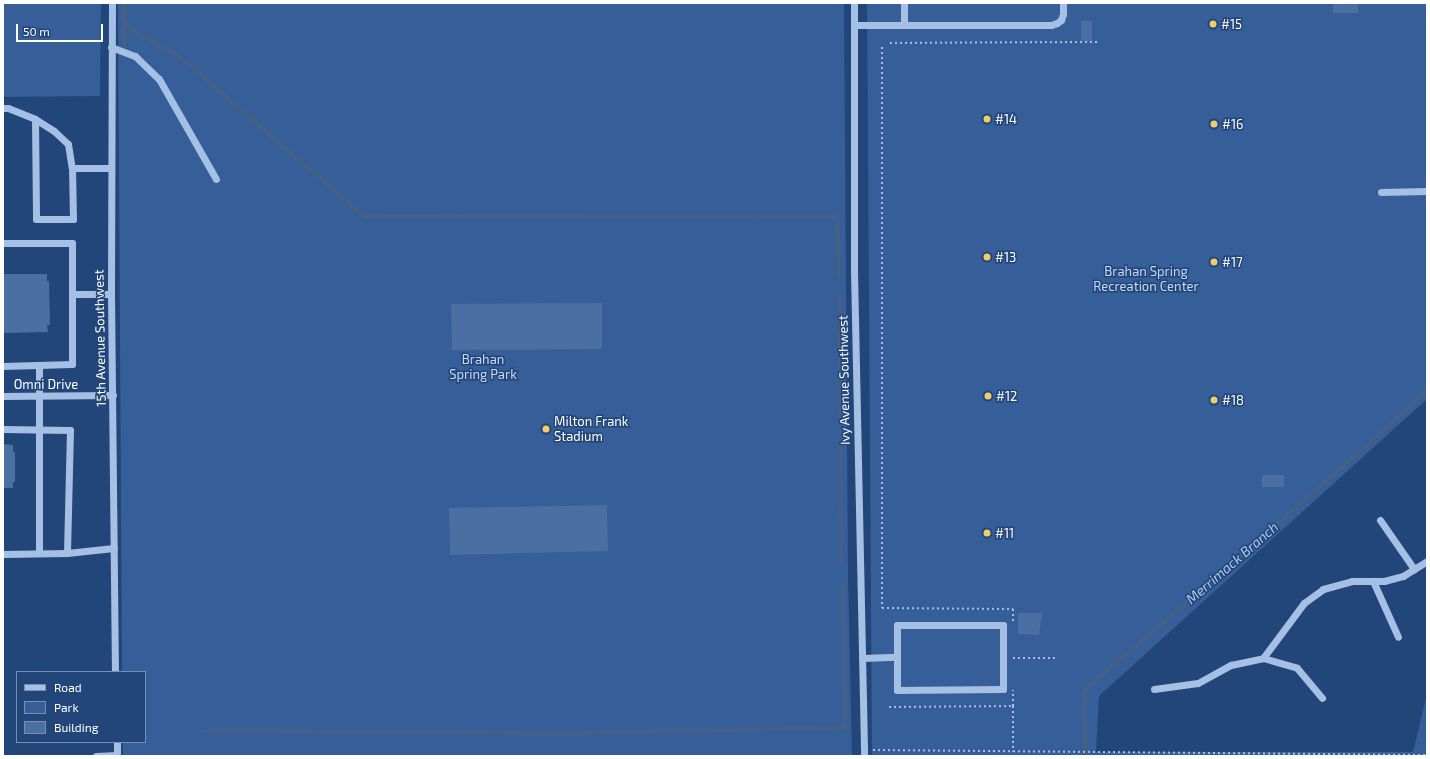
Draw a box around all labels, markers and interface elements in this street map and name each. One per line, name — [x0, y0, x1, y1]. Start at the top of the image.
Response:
scale bar — [18, 16, 105, 42]
place label: #15 — [1221, 16, 1242, 32]
marker: #15 — [1208, 19, 1218, 29]
text: 50 m — [23, 24, 50, 38]
place label: #14 — [995, 111, 1017, 127]
marker: #14 — [982, 114, 992, 124]
place label: #16 — [1222, 116, 1244, 132]
marker: #16 — [1209, 119, 1219, 129]
place label: #13 — [995, 249, 1016, 265]
marker: #13 — [982, 252, 992, 262]
place label: #17 — [1222, 254, 1243, 270]
marker: #17 — [1209, 257, 1219, 267]
park label: Brahan Spring Recreation Center — [1093, 264, 1199, 295]
street label: 15th Avenue Southwest — [91, 269, 109, 407]
street label: Ivy Avenue Southwest — [835, 315, 853, 445]
park label: Brahan Spring Park — [449, 352, 517, 383]
street label: Omni Drive — [14, 376, 78, 392]
place label: #12 — [996, 388, 1017, 404]
marker: #12 — [983, 391, 993, 401]
place label: #18 — [1222, 392, 1244, 408]
marker: #18 — [1209, 395, 1219, 405]
place label: Milton Frank Stadium — [554, 414, 628, 445]
marker: Milton Frank Stadium — [541, 424, 551, 434]
water label: Merrimack Branch — [1182, 518, 1282, 608]
place label: #11 — [995, 525, 1014, 541]
marker: #11 — [982, 528, 992, 538]
legend — [16, 671, 146, 743]
text: Road — [54, 680, 82, 694]
text: Park — [54, 700, 79, 714]
text: Building — [54, 720, 98, 734]

